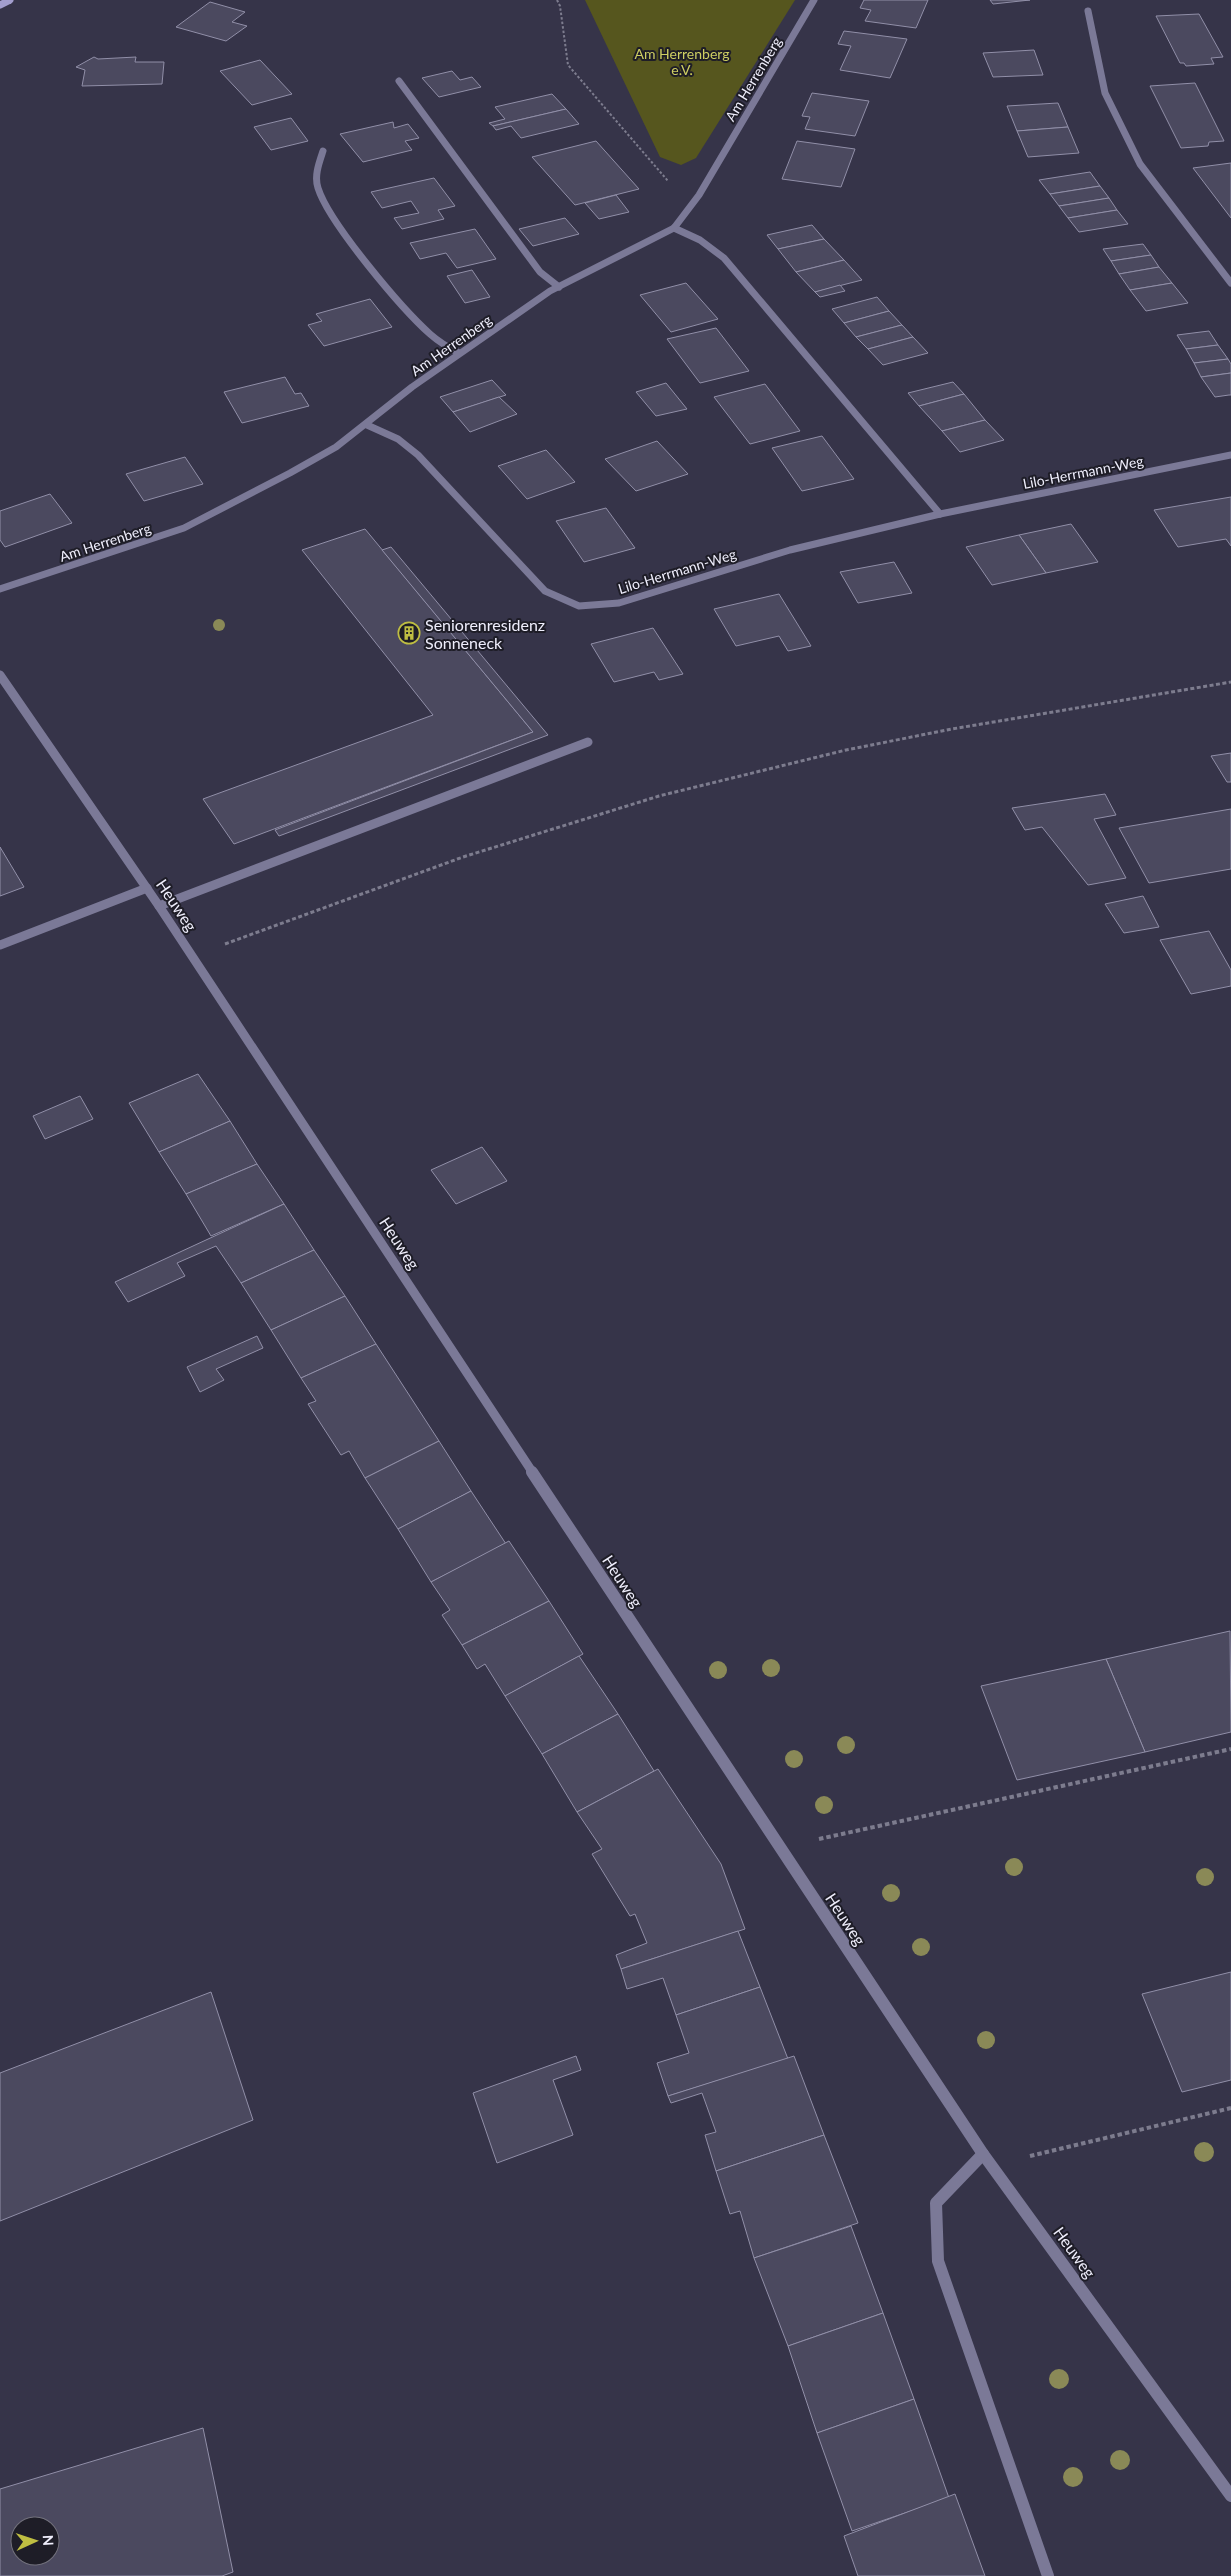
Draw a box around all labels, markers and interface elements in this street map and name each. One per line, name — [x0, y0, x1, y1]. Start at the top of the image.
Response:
street label: Am Herrenberg — [721, 34, 785, 124]
park label: Am Herrenberg e.V. — [635, 45, 729, 78]
street label: Am Herrenberg — [407, 311, 495, 379]
street label: Lilo-Herrmann-Weg — [1021, 452, 1145, 492]
street label: Am Herrenberg — [57, 519, 153, 565]
street label: Lilo-Herrmann-Weg — [616, 545, 738, 597]
place label: Seniorenresidenz Sonneneck — [425, 615, 545, 652]
building icon: Seniorenresidenz Sonneneck — [397, 621, 421, 645]
street label: Heuweg — [153, 875, 201, 935]
street label: Heuweg — [376, 1213, 424, 1273]
street label: Heuweg — [599, 1551, 647, 1611]
street label: Heuweg — [822, 1889, 870, 1949]
street label: Heuweg — [1050, 2223, 1100, 2281]
north arrow — [10, 2516, 60, 2566]
text: N — [40, 2534, 57, 2546]

